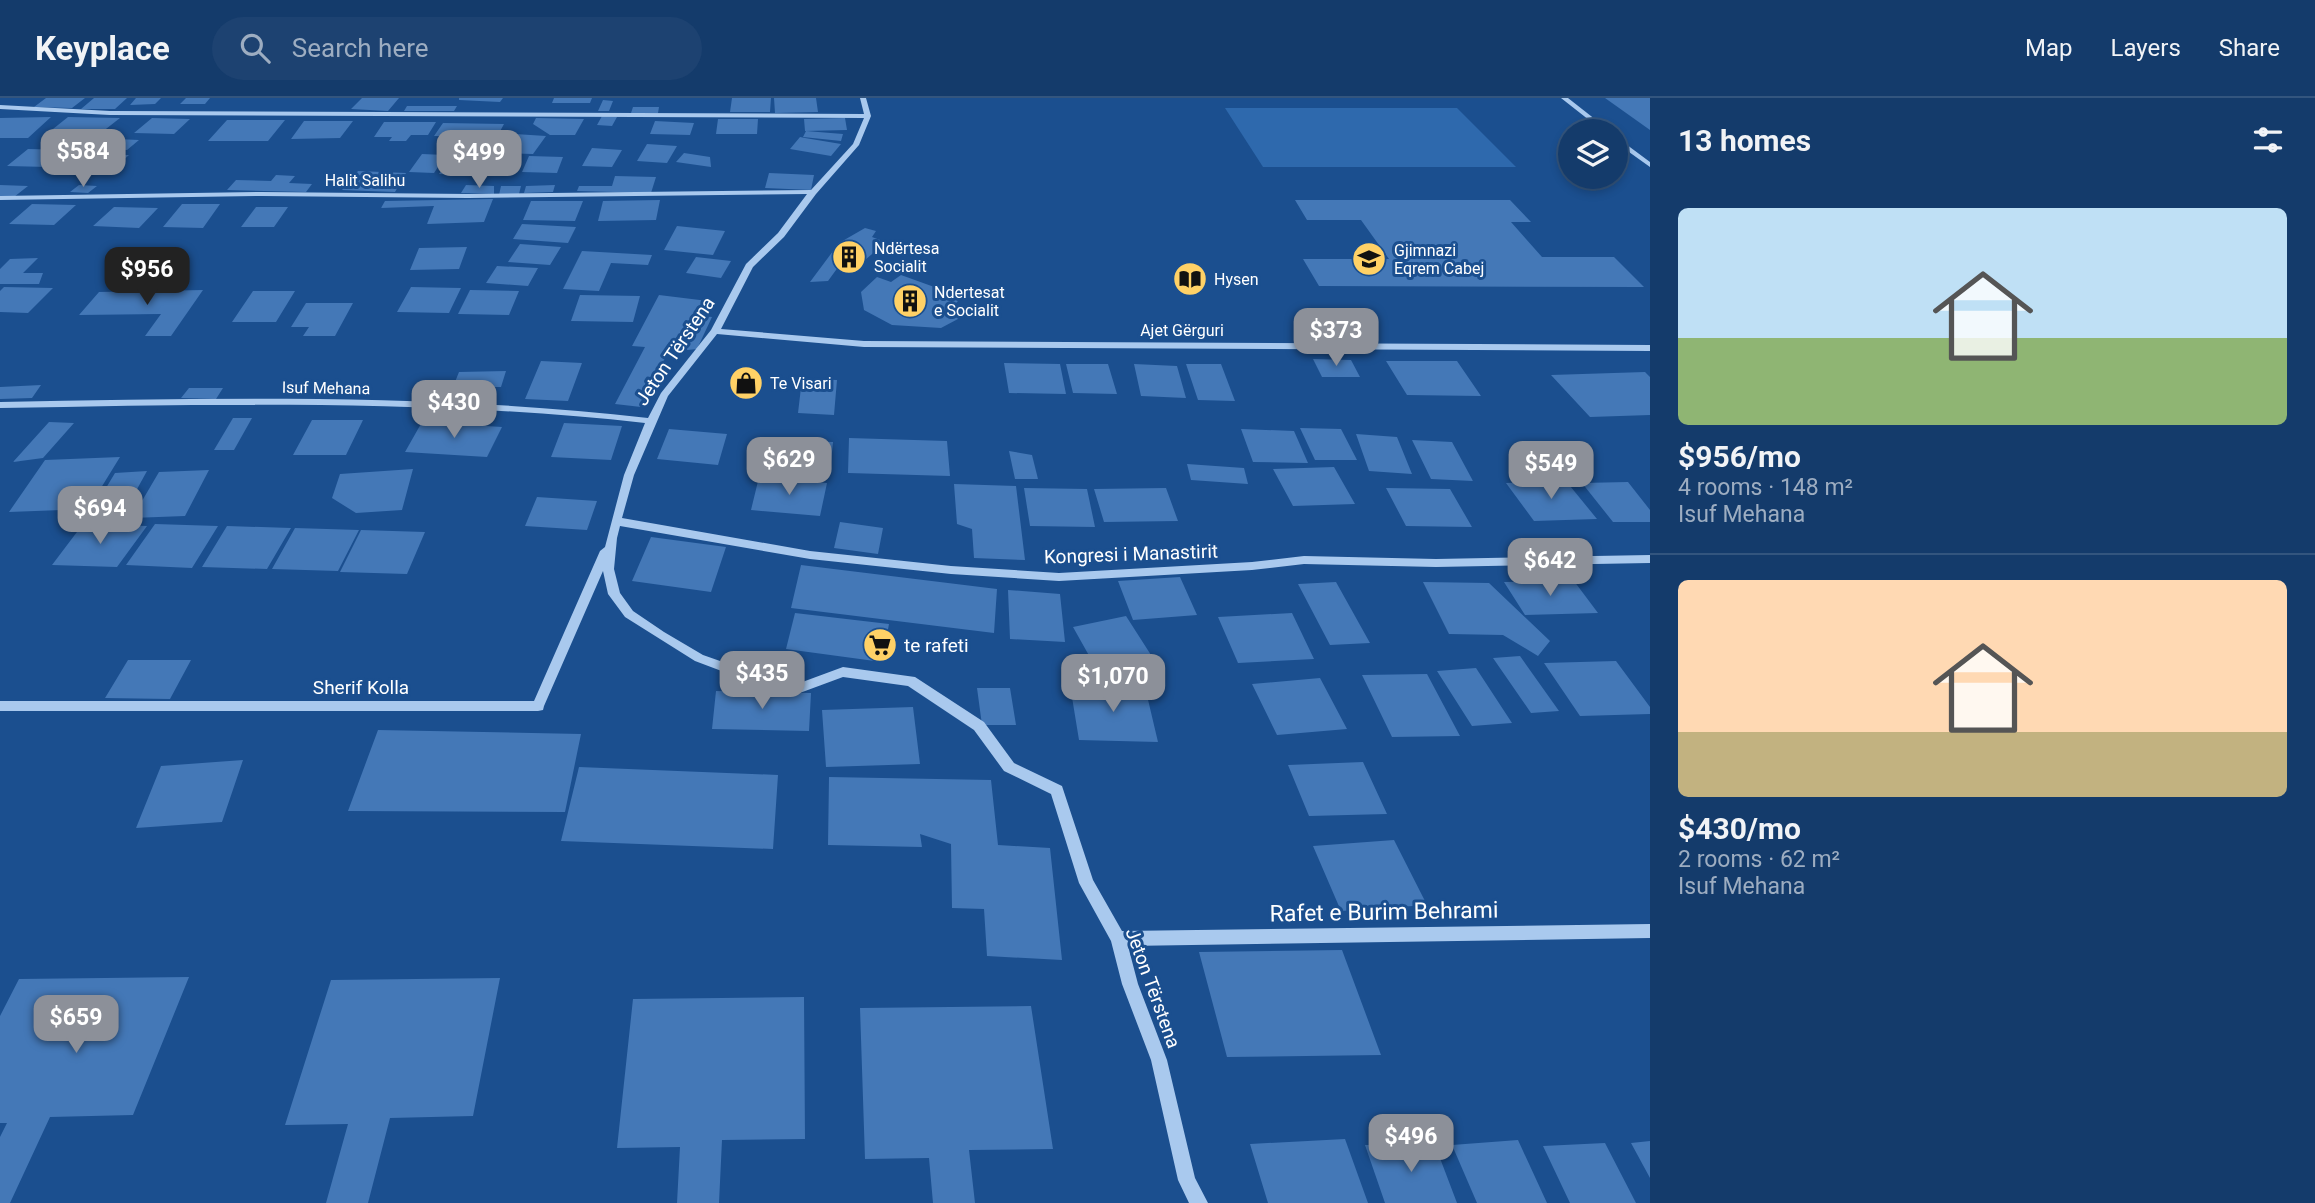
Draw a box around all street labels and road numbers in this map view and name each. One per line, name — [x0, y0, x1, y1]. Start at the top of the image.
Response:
street label: Halit Salihu — [325, 171, 405, 190]
street label: Jeton Tërstena — [630, 292, 720, 410]
street label: Ajet Gërguri — [1140, 321, 1224, 340]
street label: Isuf Mehana — [282, 378, 370, 398]
street label: Kongresi i Manastirit — [1044, 539, 1218, 569]
street label: Sherif Kolla — [313, 676, 409, 699]
street label: Rafet e Burim Behrami — [1269, 897, 1499, 927]
street label: Jeton Tërstena — [1121, 925, 1185, 1051]

